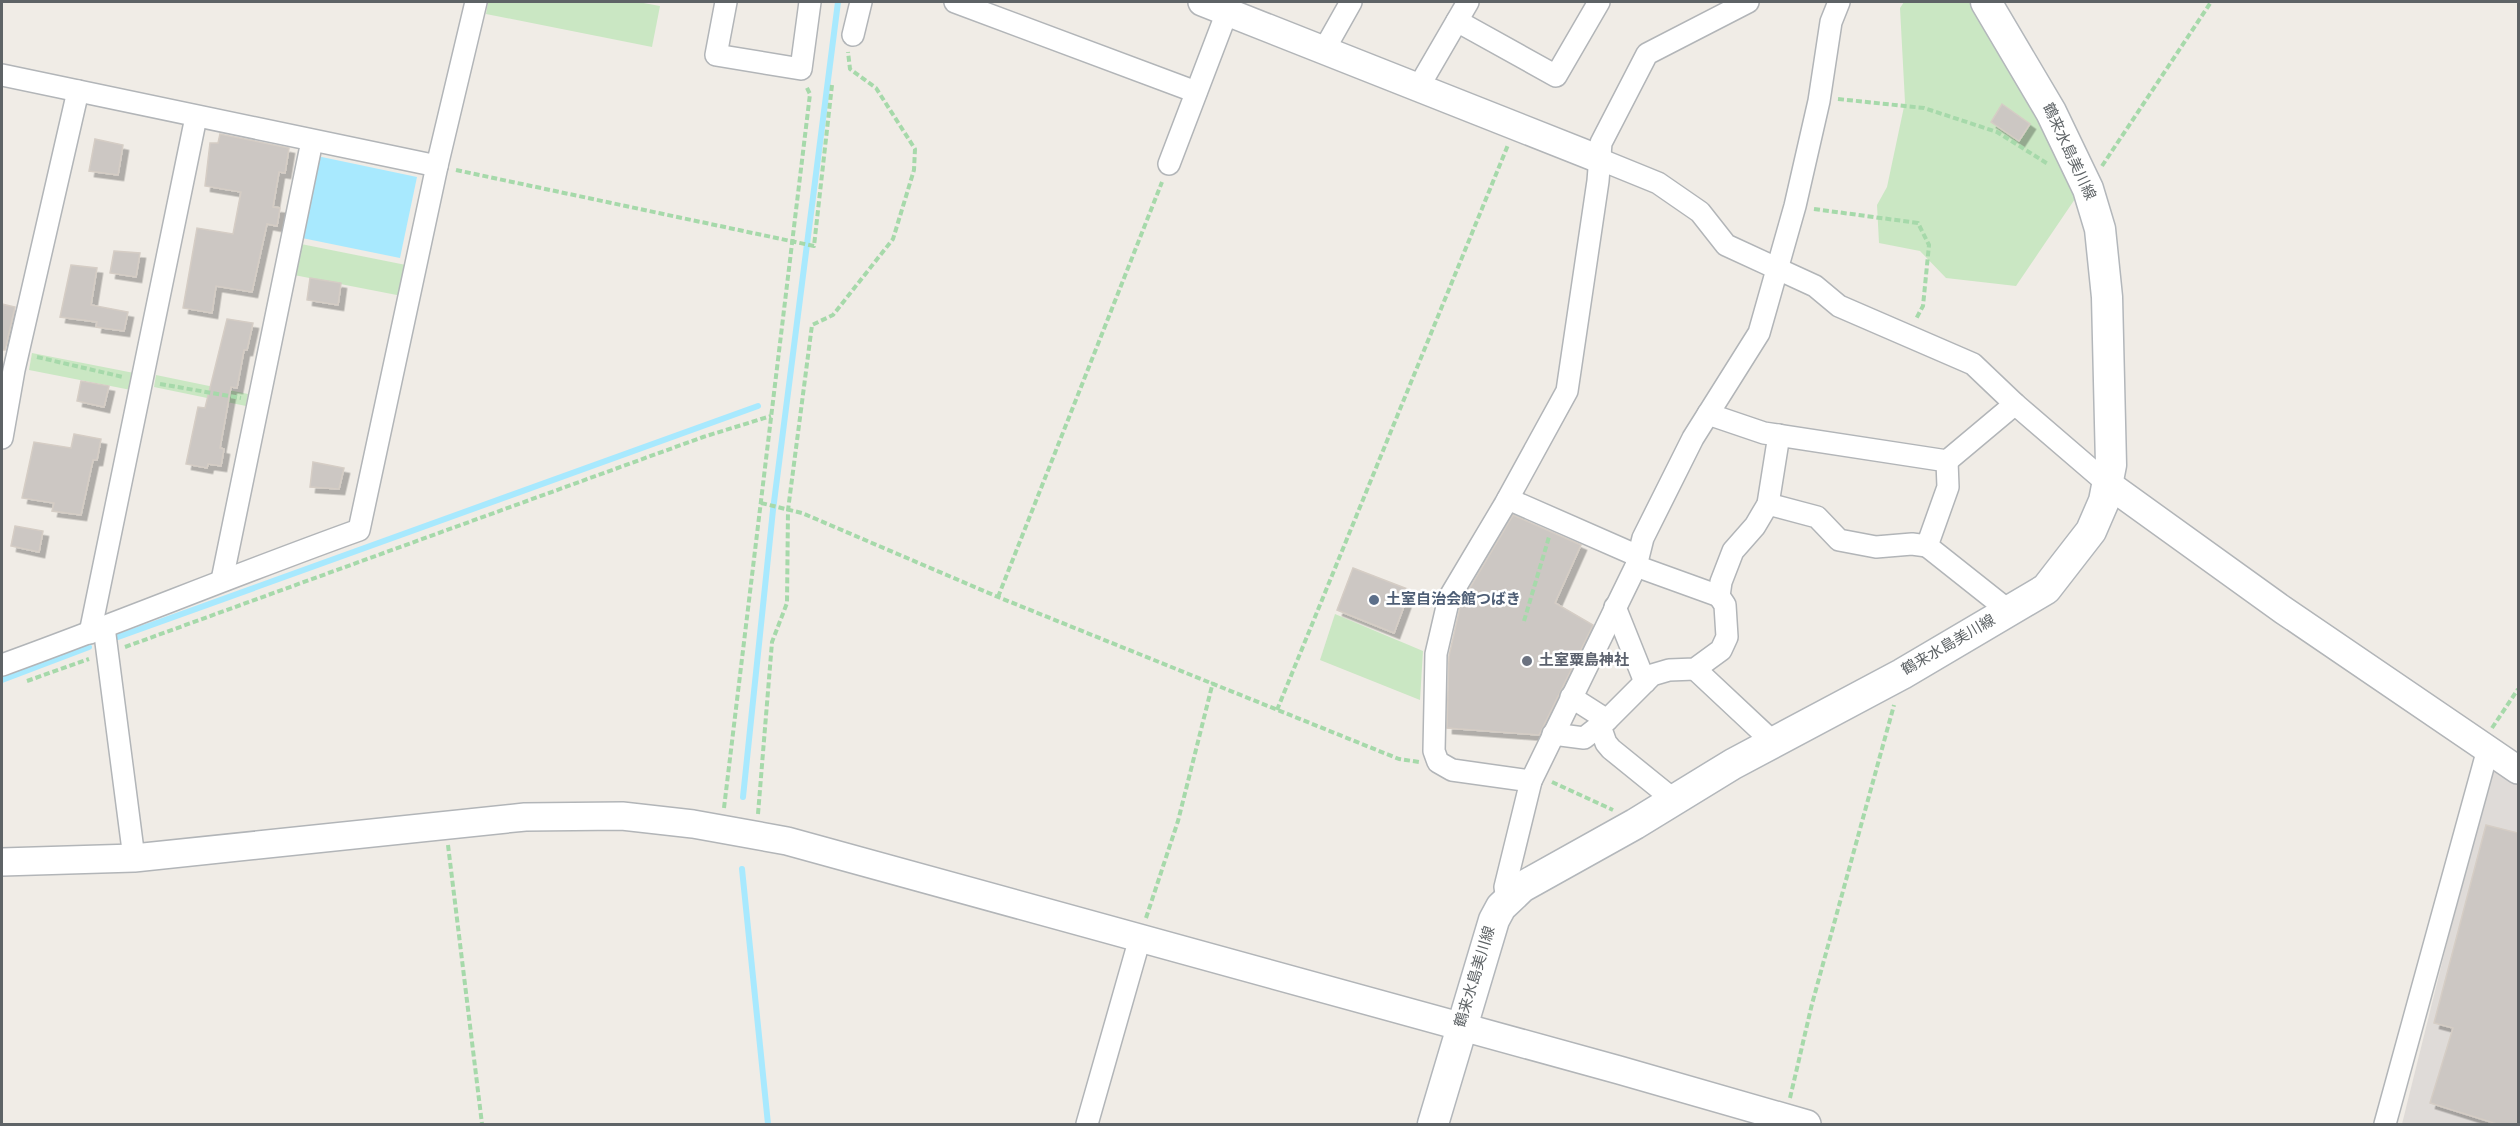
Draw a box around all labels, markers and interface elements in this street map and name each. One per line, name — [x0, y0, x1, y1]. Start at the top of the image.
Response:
street label: 鶴来水島美川線 — [2037, 100, 2099, 204]
place label: 土室自治会館つばき — [1386, 591, 1521, 610]
marker: 土室自治会館つばき — [1367, 593, 1381, 607]
street label: 鶴来水島美川線 — [1899, 612, 1999, 680]
place label: 土室粟島神社 — [1539, 651, 1629, 671]
marker: 土室粟島神社 — [1520, 654, 1534, 668]
street label: 鶴来水島美川線 — [1452, 924, 1500, 1030]

